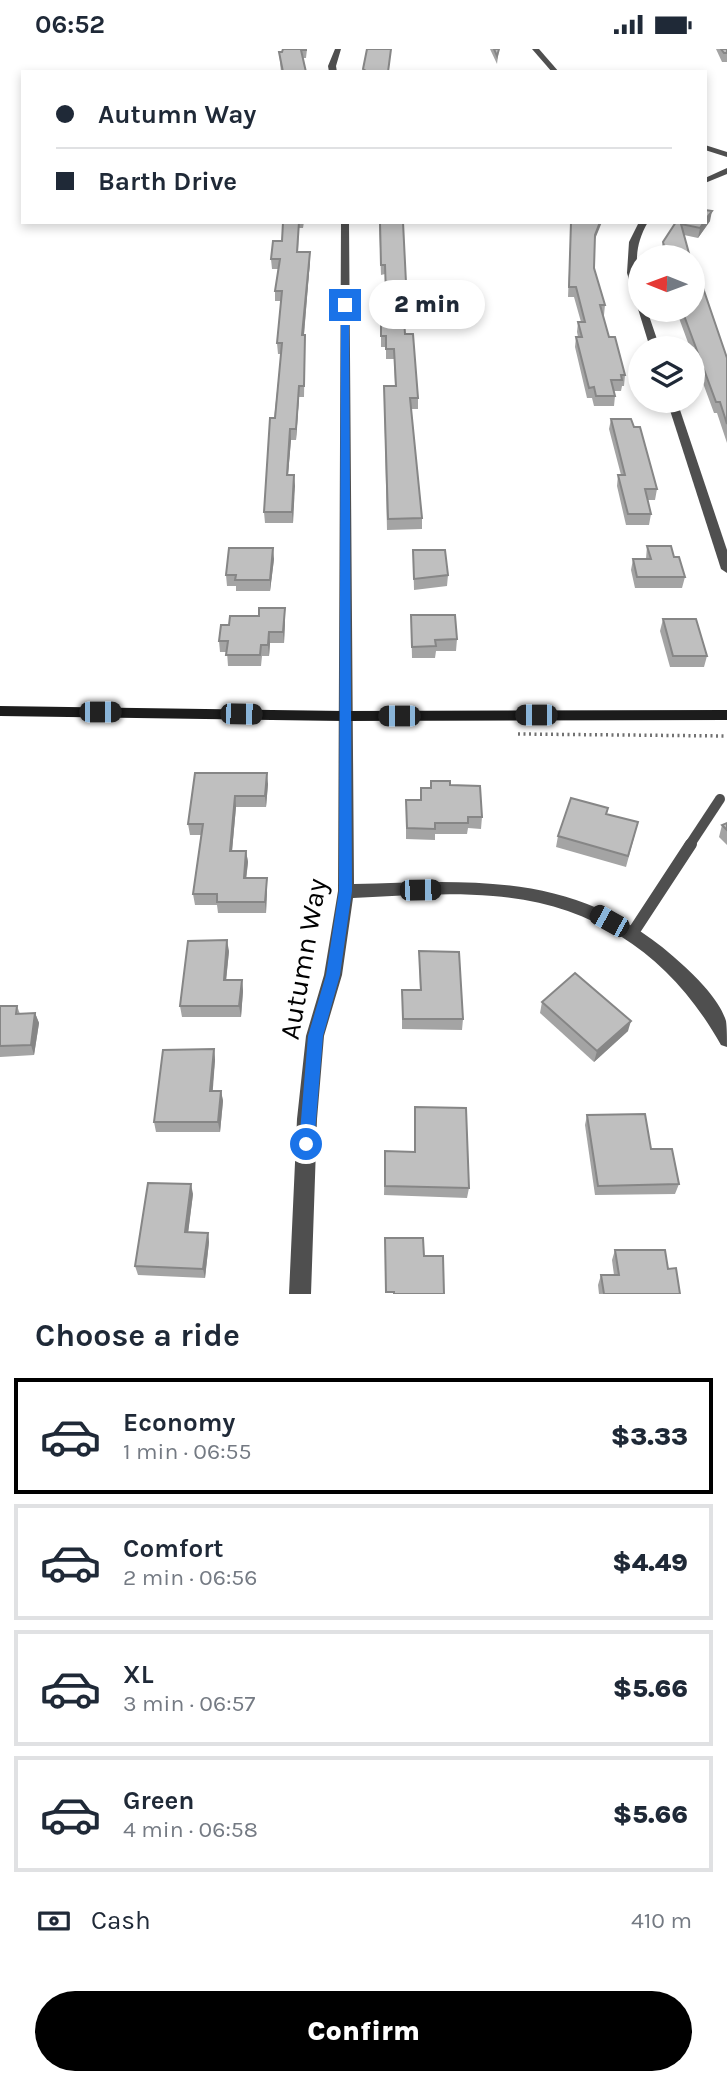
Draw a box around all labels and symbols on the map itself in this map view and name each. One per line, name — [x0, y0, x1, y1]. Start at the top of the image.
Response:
north arrow — [628, 245, 705, 322]
callout: 2 min — [370, 281, 485, 329]
route end — [329, 289, 361, 321]
car — [80, 702, 122, 723]
car — [220, 703, 263, 725]
car — [516, 705, 558, 726]
car — [379, 706, 421, 727]
street label: Autumn Way — [273, 876, 333, 1042]
car — [399, 879, 442, 901]
car — [586, 902, 633, 940]
route start — [290, 1128, 322, 1160]

